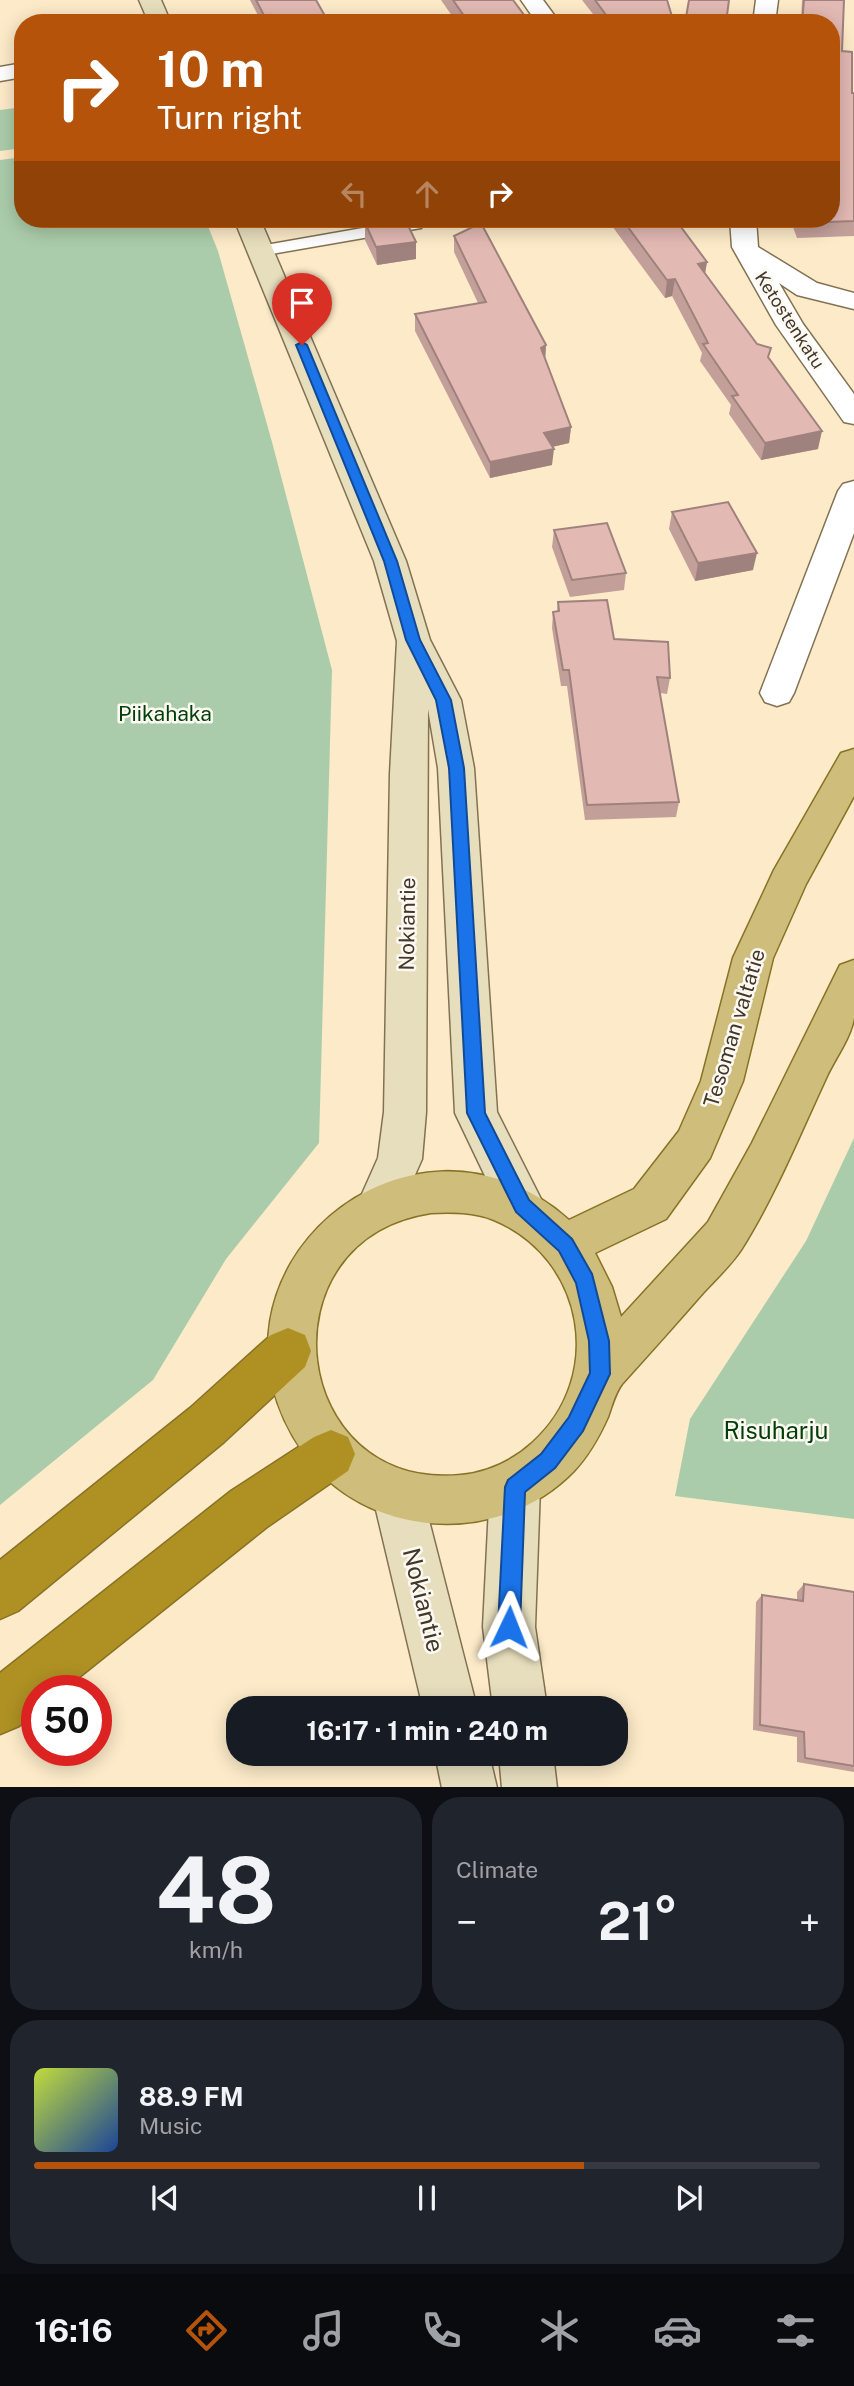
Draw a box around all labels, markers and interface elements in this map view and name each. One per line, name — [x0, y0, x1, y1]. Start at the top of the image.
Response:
text: 10 m — [157, 40, 264, 98]
icon: right — [42, 42, 133, 133]
text: Turn right — [157, 99, 302, 136]
icon: left — [335, 175, 373, 213]
icon: ahead — [408, 175, 446, 213]
icon: right — [481, 175, 519, 213]
street label: Ketostenkatu — [751, 268, 829, 372]
pin — [272, 273, 332, 345]
icon: arrive — [283, 284, 321, 322]
park label: Piikahaka — [118, 701, 212, 726]
street label: Nokiantie — [394, 877, 420, 971]
street label: Tesoman valtatie — [698, 946, 770, 1110]
park label: Risuharju — [724, 1416, 828, 1444]
street label: Nokiantie — [398, 1545, 450, 1655]
position arrow — [472, 1590, 546, 1664]
speed limit sign: 50 — [21, 1675, 112, 1766]
text: 16:17 · 1 min · 240 m — [306, 1715, 548, 1746]
text: 48 — [156, 1837, 276, 1943]
text: Climate — [456, 1856, 538, 1883]
text: 21° — [598, 1891, 678, 1952]
text: − — [456, 1900, 477, 1945]
text: + — [799, 1900, 820, 1945]
text: km/h — [189, 1936, 243, 1963]
text: 88.9 FM — [139, 2081, 244, 2112]
text: Music — [139, 2112, 203, 2139]
icon: previous — [146, 2179, 184, 2217]
icon: pause — [408, 2179, 446, 2217]
icon: next — [670, 2179, 708, 2217]
icon: directions — [182, 2306, 231, 2355]
icon: music — [299, 2306, 348, 2355]
icon: phone — [417, 2306, 466, 2355]
icon: climate — [535, 2306, 584, 2355]
icon: car — [653, 2306, 702, 2355]
icon: filters — [771, 2306, 820, 2355]
text: 16:16 — [34, 2312, 113, 2349]

